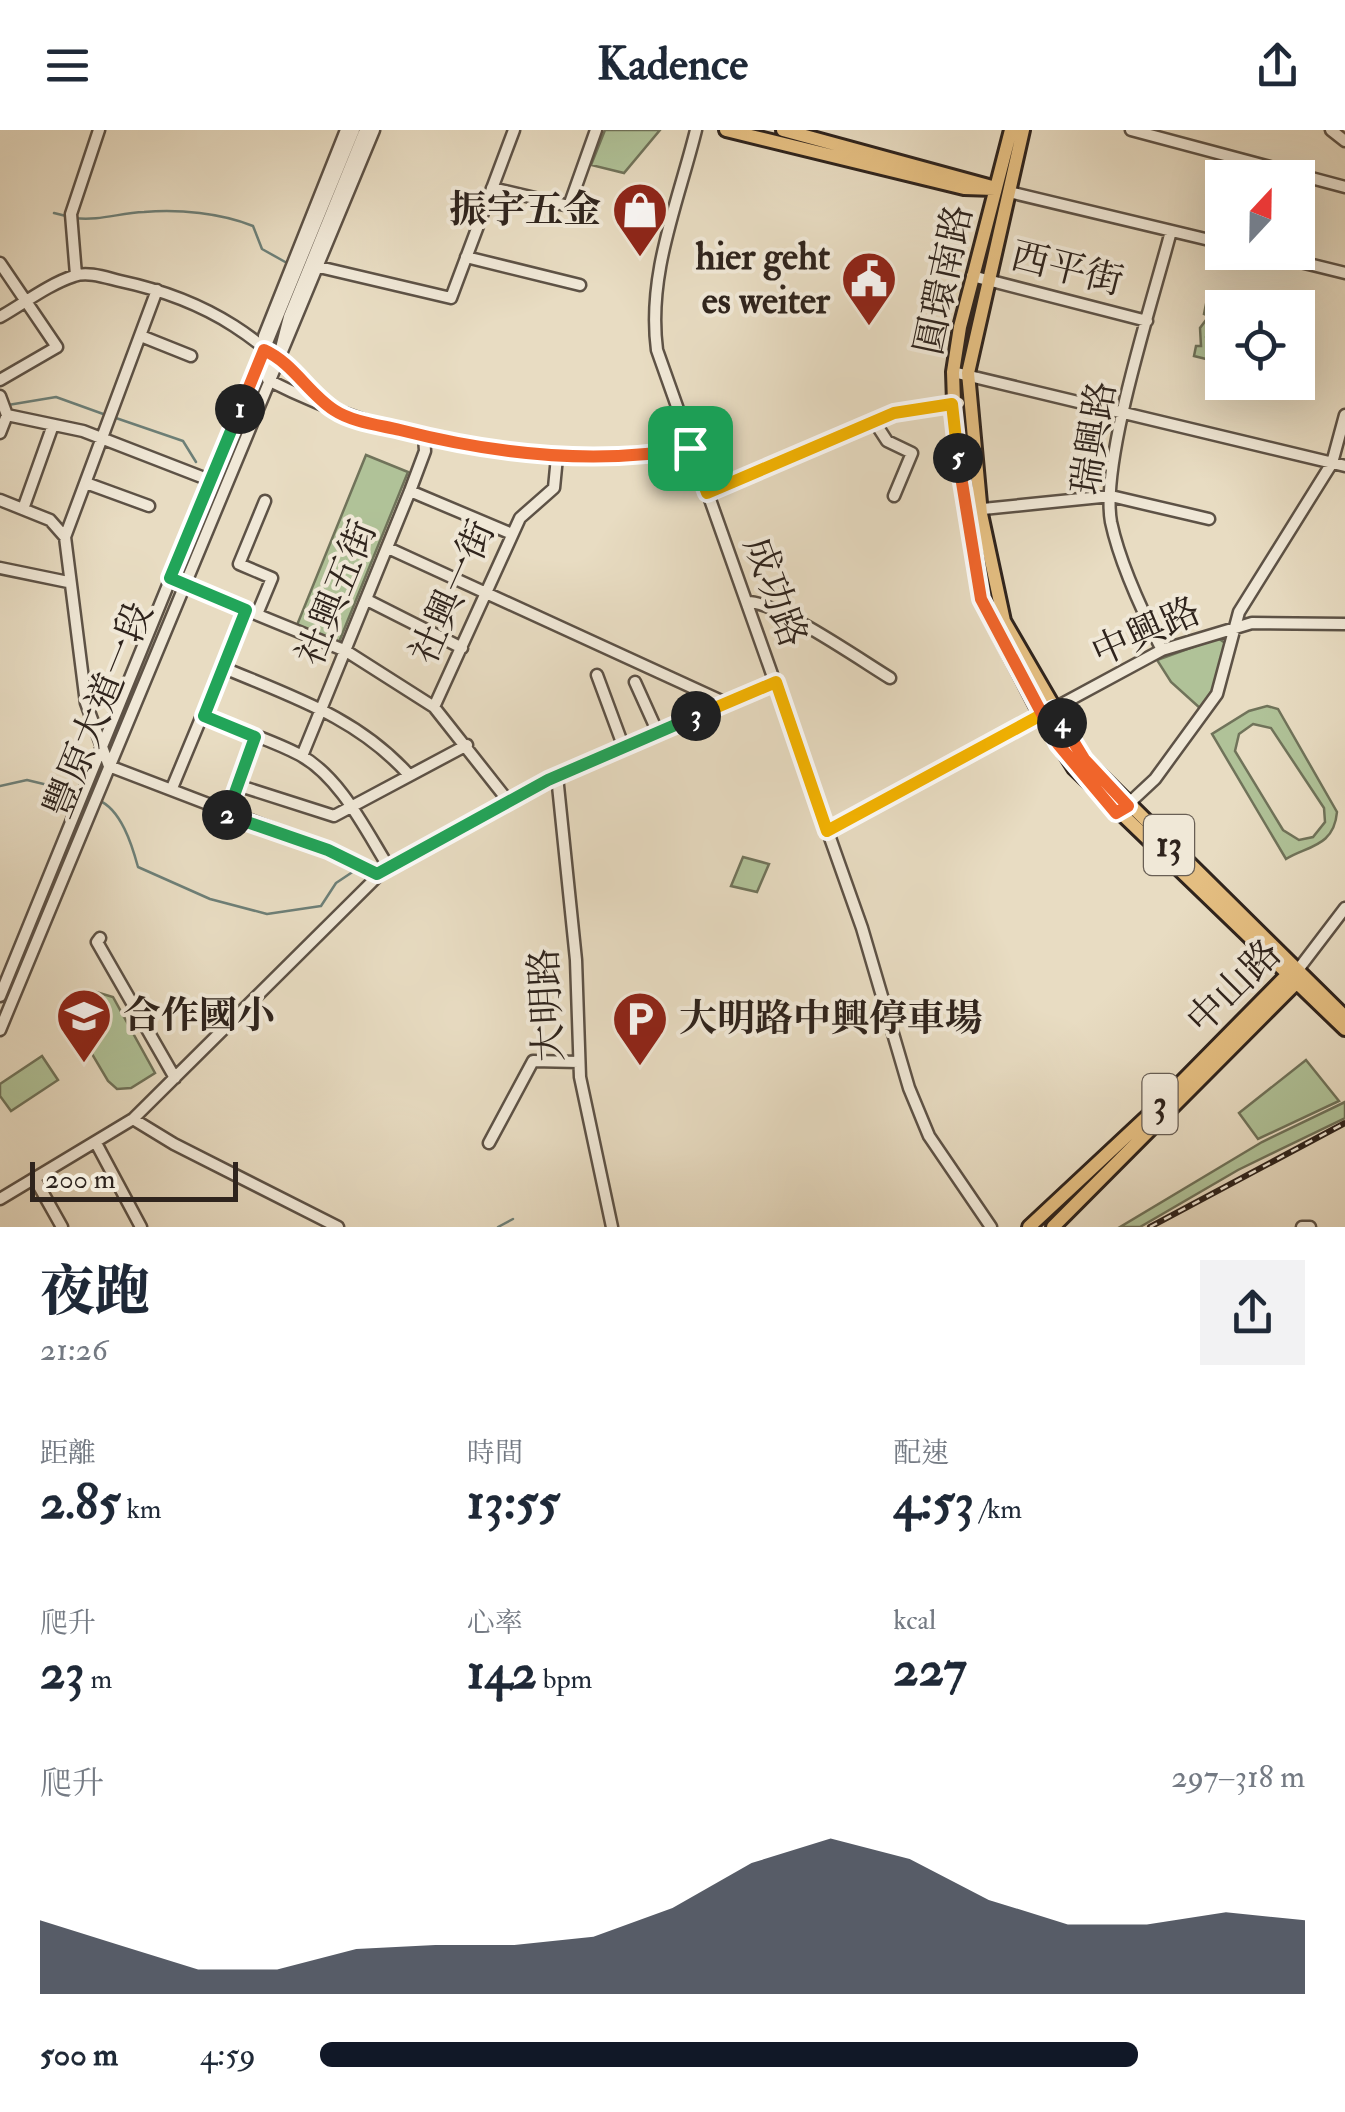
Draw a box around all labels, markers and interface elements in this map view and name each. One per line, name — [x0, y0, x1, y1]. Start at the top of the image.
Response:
text: Kadence — [597, 37, 748, 93]
icon: menu — [40, 38, 95, 93]
icon: share — [1250, 38, 1305, 93]
north arrow — [1205, 160, 1315, 270]
map controls — [1205, 160, 1315, 400]
shop icon: 振宇五金 — [610, 180, 670, 259]
place label: 振宇五金 — [449, 186, 601, 234]
street label: 圓環南路 — [905, 201, 983, 359]
street label: 西平街 — [1006, 232, 1128, 306]
place label: hier geht es weiter — [695, 233, 831, 325]
public building icon: hier geht es weiter — [839, 249, 899, 328]
button: locate — [1205, 290, 1315, 400]
street label: 瑞興路 — [1061, 378, 1127, 498]
pin: 1 — [215, 384, 265, 434]
text: 1 — [235, 391, 245, 426]
pin — [648, 406, 733, 491]
icon: arrive — [663, 421, 718, 476]
pin: 5 — [933, 433, 983, 483]
text: 5 — [952, 440, 964, 475]
street label: 社興一街 — [400, 513, 506, 671]
street label: 社興五街 — [286, 514, 388, 672]
street label: 成功路 — [733, 530, 817, 654]
street label: 中興路 — [1084, 587, 1208, 677]
street label: 豐原大道一段 — [34, 595, 164, 825]
pin: 3 — [671, 691, 721, 741]
text: 3 — [691, 698, 701, 733]
pin: 4 — [1037, 698, 1087, 748]
text: 4 — [1054, 705, 1070, 740]
pin: 2 — [202, 790, 252, 840]
text: 2 — [220, 797, 234, 832]
road number: 13 — [1144, 815, 1194, 875]
street label: 中山路 — [1177, 930, 1291, 1044]
street label: 大明路 — [520, 947, 574, 1063]
school or university icon: 合作國小 — [54, 986, 114, 1065]
parking icon: 大明路中興停車場 — [610, 989, 670, 1068]
place label: 合作國小 — [123, 992, 275, 1040]
place label: 大明路中興停車場 — [679, 995, 983, 1043]
road number: 3 — [1142, 1074, 1178, 1134]
scale bar — [30, 1157, 238, 1202]
text: 200 m — [45, 1162, 116, 1197]
text: 夜跑 — [40, 1258, 150, 1327]
button: share — [1200, 1260, 1305, 1365]
text: 21:26 — [40, 1330, 108, 1370]
text: 距離 — [40, 1436, 96, 1471]
text: 時間 — [467, 1436, 523, 1471]
text: 配速 — [893, 1436, 949, 1471]
text: 2.85 — [40, 1471, 121, 1534]
text: 13:55 — [467, 1471, 560, 1534]
text: 4:53 — [893, 1471, 974, 1534]
text: km — [121, 1492, 161, 1527]
text: /km — [974, 1492, 1022, 1527]
text: kcal — [893, 1603, 936, 1638]
text: 爬升 — [40, 1606, 96, 1641]
text: 心率 — [467, 1606, 523, 1641]
text: 227 — [893, 1638, 967, 1701]
text: 23 — [40, 1641, 85, 1704]
text: 142 — [467, 1641, 537, 1704]
text: m — [85, 1662, 112, 1697]
text: bpm — [537, 1662, 592, 1697]
text: 297–318 m — [1171, 1757, 1305, 1797]
text: 爬升 — [40, 1764, 104, 1804]
text: 500 m — [40, 2035, 118, 2075]
text: 4:59 — [200, 2035, 256, 2075]

